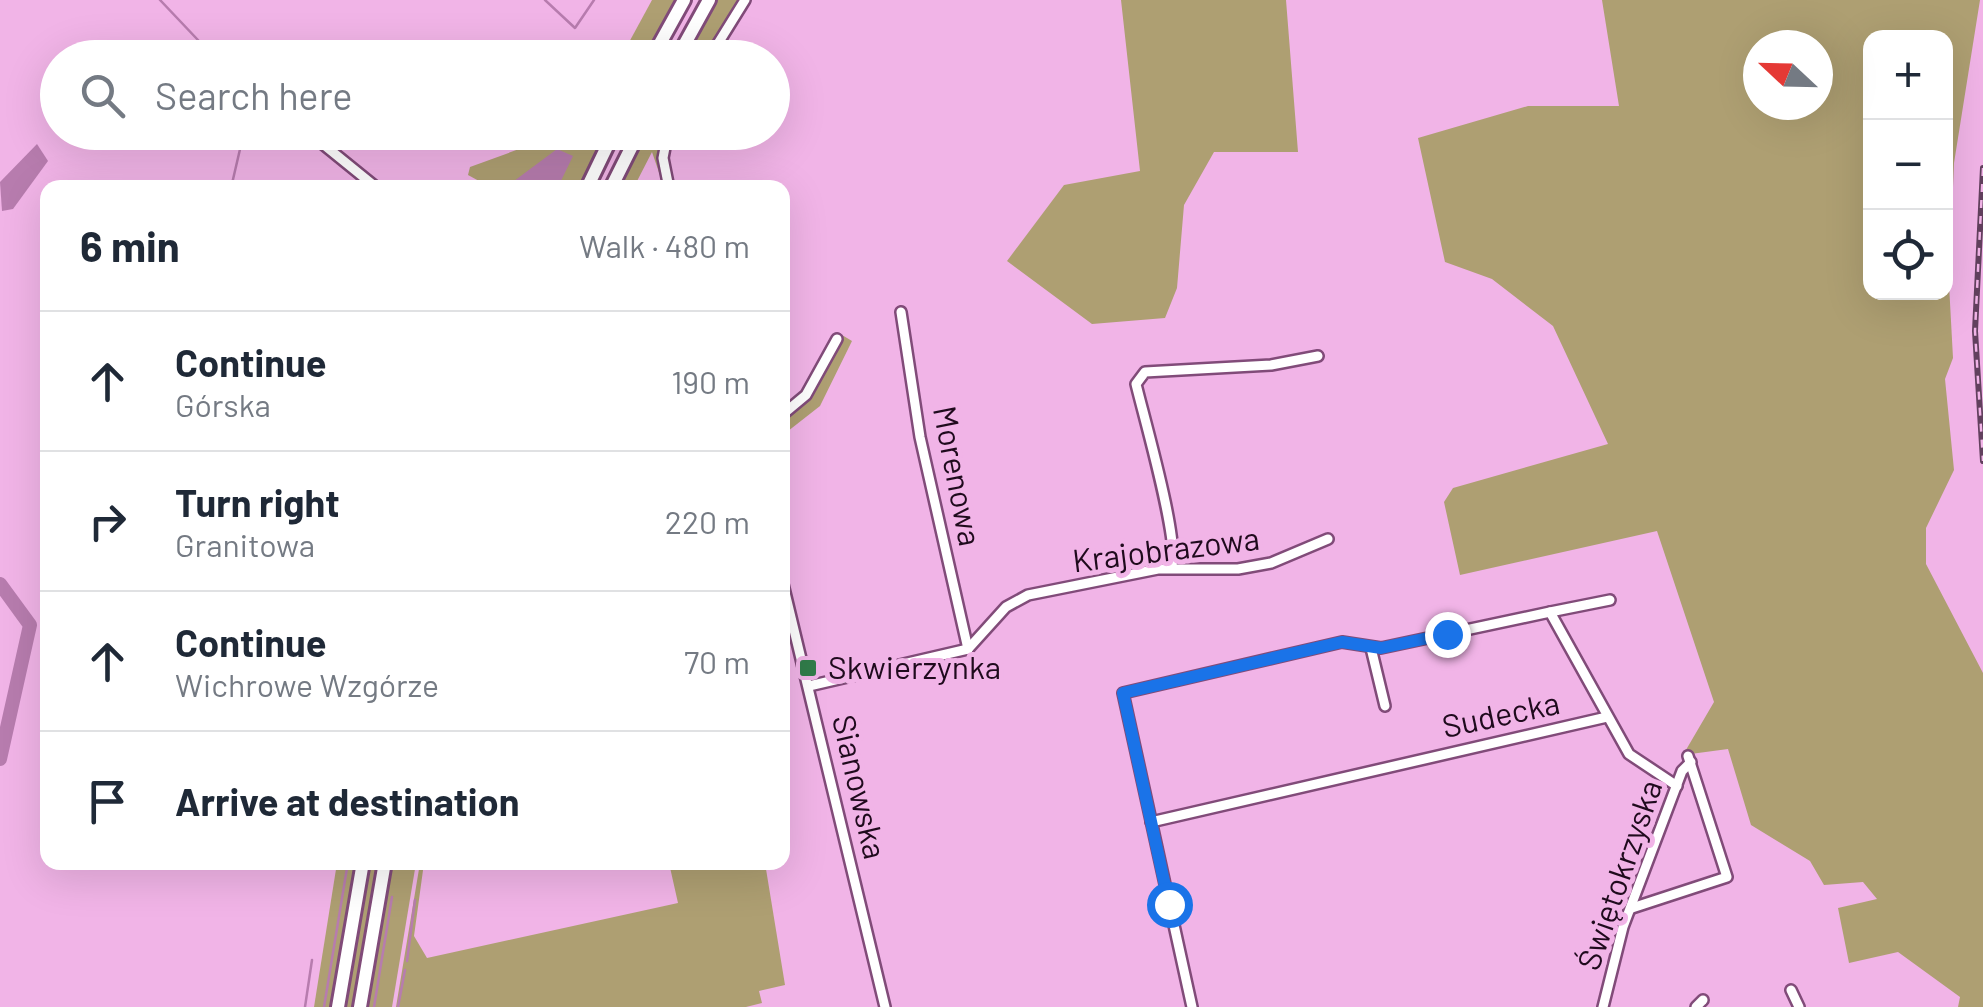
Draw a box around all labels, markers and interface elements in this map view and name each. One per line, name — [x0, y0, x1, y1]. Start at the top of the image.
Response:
north arrow — [1743, 30, 1833, 120]
map controls — [1863, 30, 1953, 300]
button: + — [1863, 30, 1953, 120]
search box — [40, 40, 790, 150]
icon: search — [75, 68, 130, 123]
text: Search here — [155, 72, 353, 118]
button: − — [1863, 120, 1953, 210]
button: locate — [1863, 210, 1953, 300]
text: 6 min — [80, 220, 180, 270]
text: Walk · 480 m — [579, 226, 750, 264]
text: Continue — [175, 339, 326, 385]
icon: ahead — [80, 354, 135, 409]
text: 190 m — [671, 362, 750, 400]
text: Górska — [175, 385, 271, 423]
street label: Morenowa — [927, 402, 991, 549]
text: Turn right — [175, 479, 340, 525]
icon: right — [80, 494, 135, 549]
text: 220 m — [665, 502, 750, 540]
street label: Krajobrazowa — [1070, 518, 1262, 578]
text: Granitowa — [175, 525, 315, 563]
route end — [1425, 612, 1471, 658]
text: Continue — [175, 619, 326, 665]
icon: ahead — [80, 634, 135, 689]
text: 70 m — [684, 642, 750, 680]
place label: Skwierzynka — [828, 647, 1001, 685]
marker: Skwierzynka — [797, 657, 819, 679]
text: Wichrowe Wzgórze — [175, 665, 439, 703]
street label: Sudecka — [1438, 682, 1563, 744]
street label: Sianowska — [826, 711, 896, 862]
icon: arrive — [80, 774, 135, 829]
street label: Świętokrzyska — [1568, 774, 1668, 974]
text: Arrive at destination — [175, 778, 520, 824]
route start — [1147, 882, 1193, 928]

